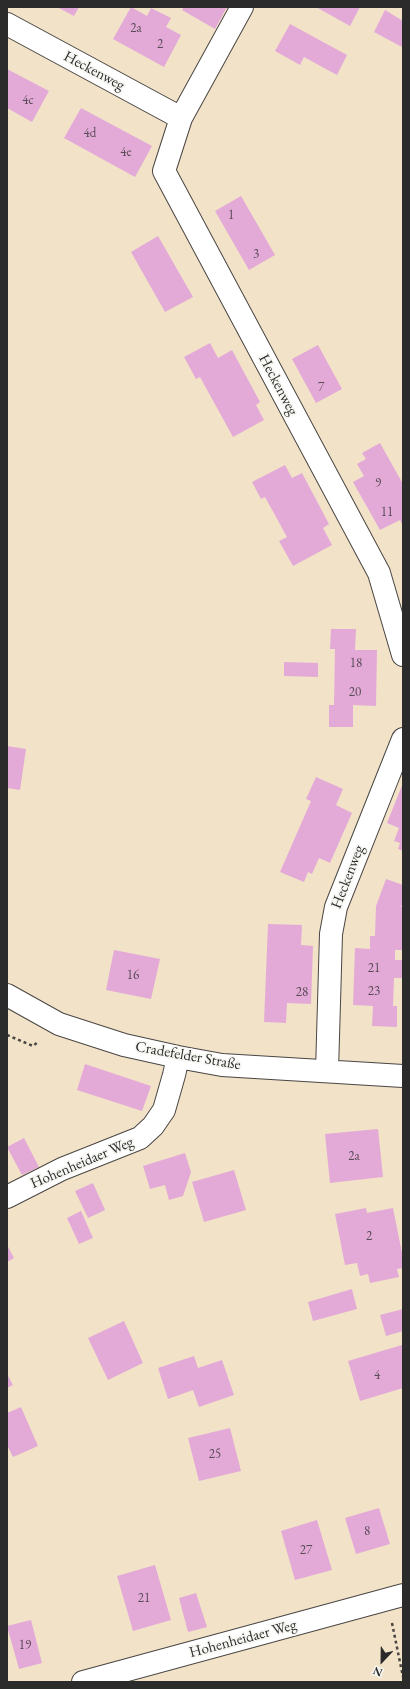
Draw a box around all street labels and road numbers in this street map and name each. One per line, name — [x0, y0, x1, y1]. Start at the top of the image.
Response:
street label: Heckenweg — [60, 47, 128, 95]
street label: Heckenweg — [254, 351, 302, 419]
street label: Heckenweg — [328, 843, 368, 911]
street label: Cradefelder Straße — [134, 1038, 242, 1074]
street label: Hohenheidaer Weg — [28, 1133, 136, 1193]
street label: Hohenheidaer Weg — [187, 1616, 299, 1662]

